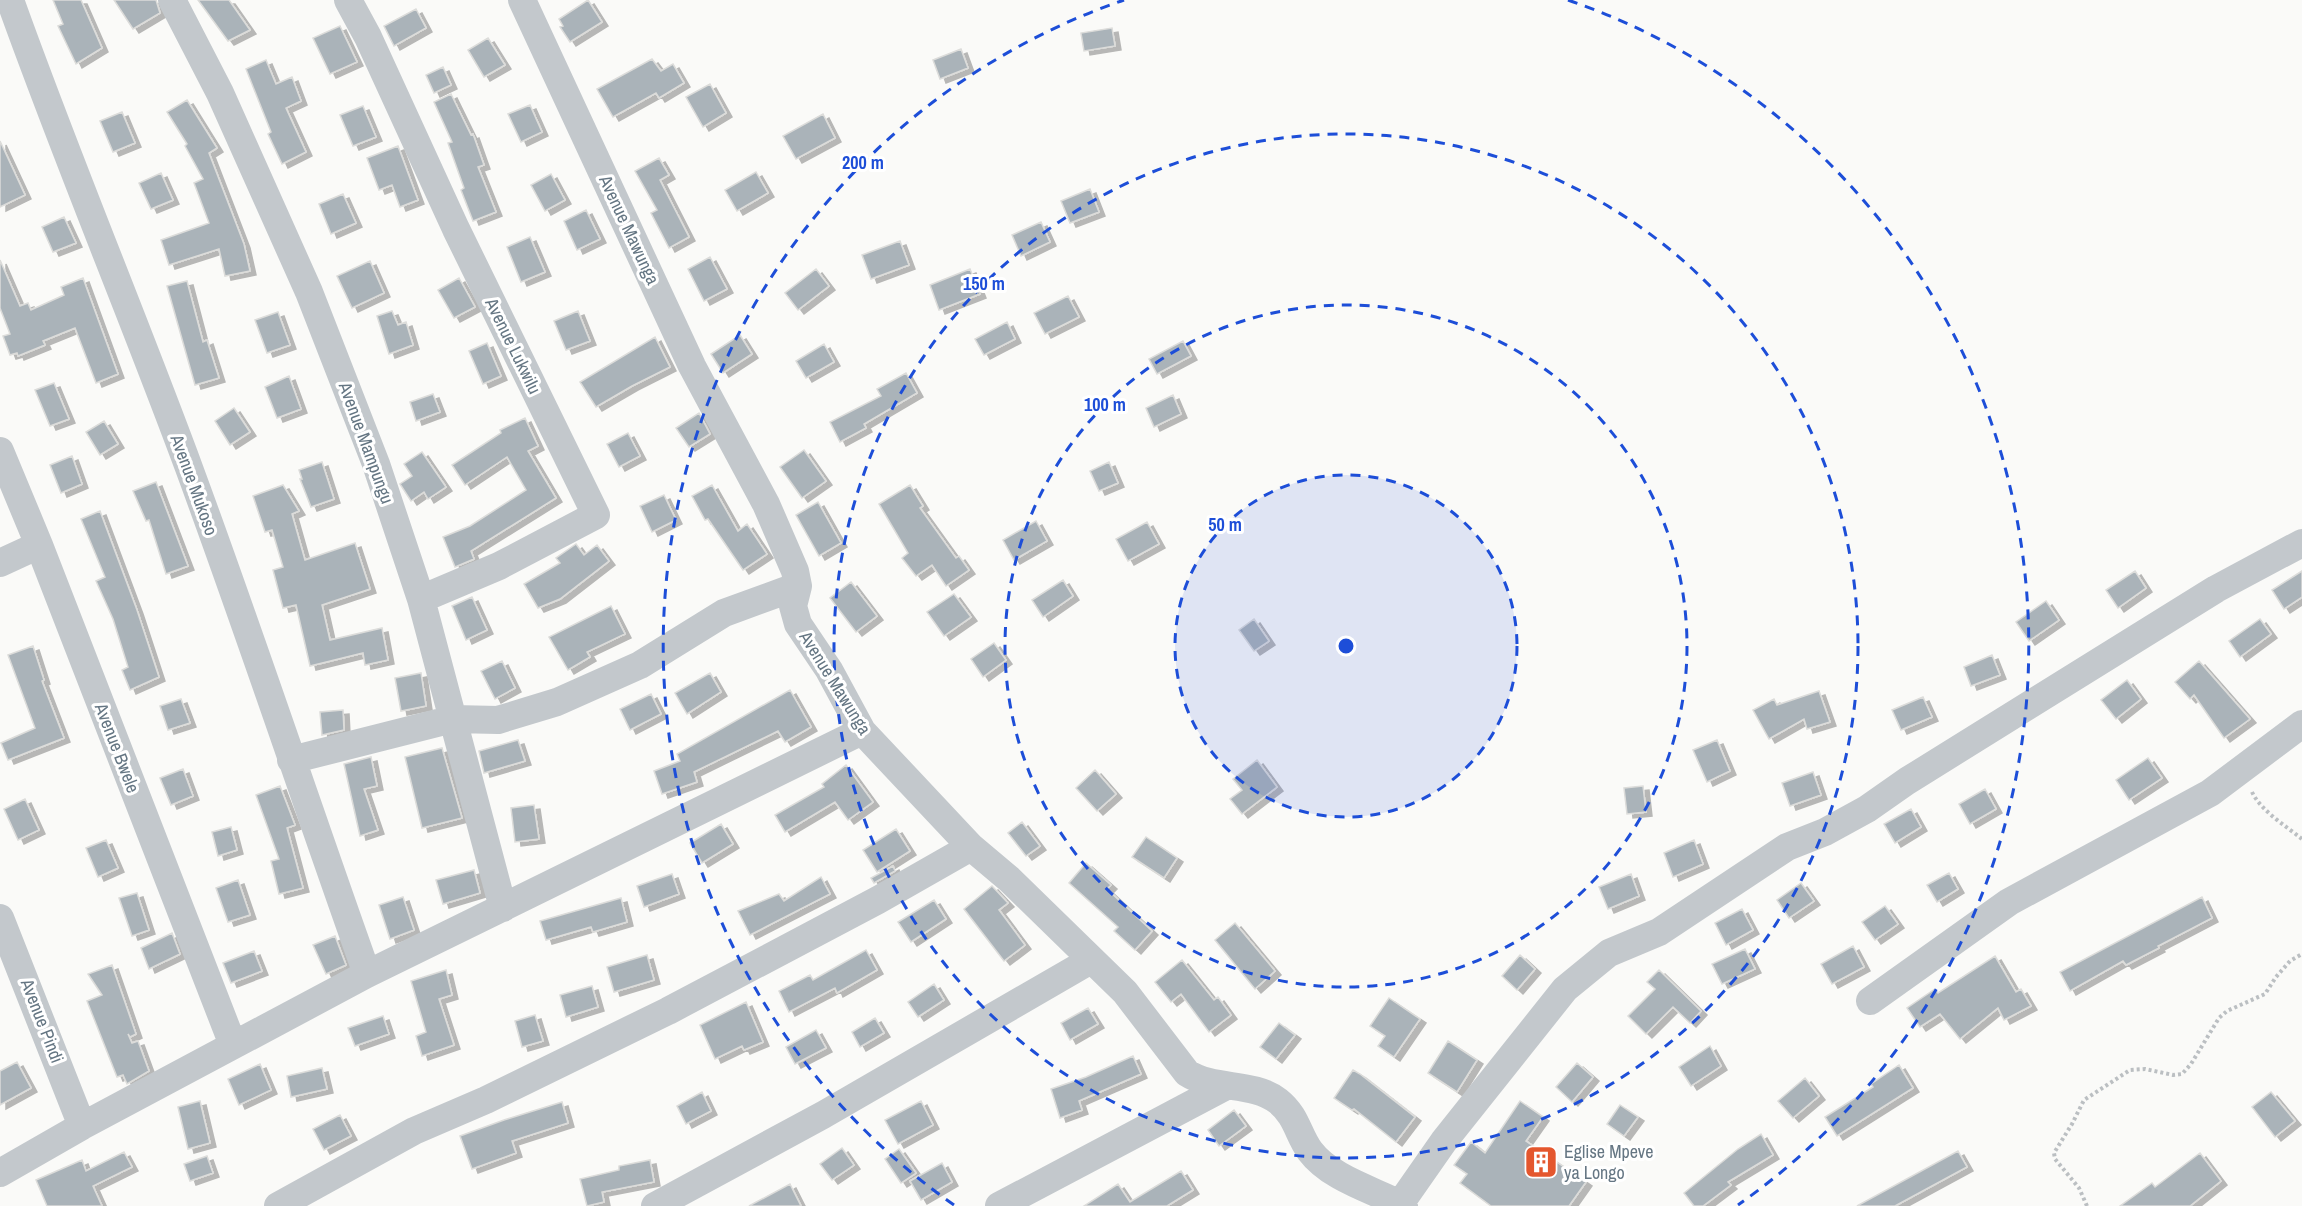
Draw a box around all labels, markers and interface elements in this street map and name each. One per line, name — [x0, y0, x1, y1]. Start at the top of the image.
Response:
text: 200 m — [842, 150, 884, 175]
street label: Avenue Mawunga — [593, 170, 666, 289]
text: 150 m — [963, 271, 1005, 296]
street label: Avenue Lukwilu — [479, 293, 547, 398]
street label: Avenue Mampungu — [333, 378, 400, 507]
text: 100 m — [1084, 392, 1126, 417]
street label: Avenue Mukoso — [164, 430, 224, 539]
text: 50 m — [1208, 512, 1242, 537]
street label: Avenue Mawunga — [793, 625, 877, 739]
centre of rings — [1336, 636, 1356, 656]
street label: Avenue Bwele — [89, 698, 146, 796]
street label: Avenue Pindi — [15, 974, 70, 1067]
place label: Eglise Mpeve ya Longo — [1564, 1139, 1653, 1185]
building icon: Eglise Mpeve ya Longo — [1523, 1144, 1559, 1180]

